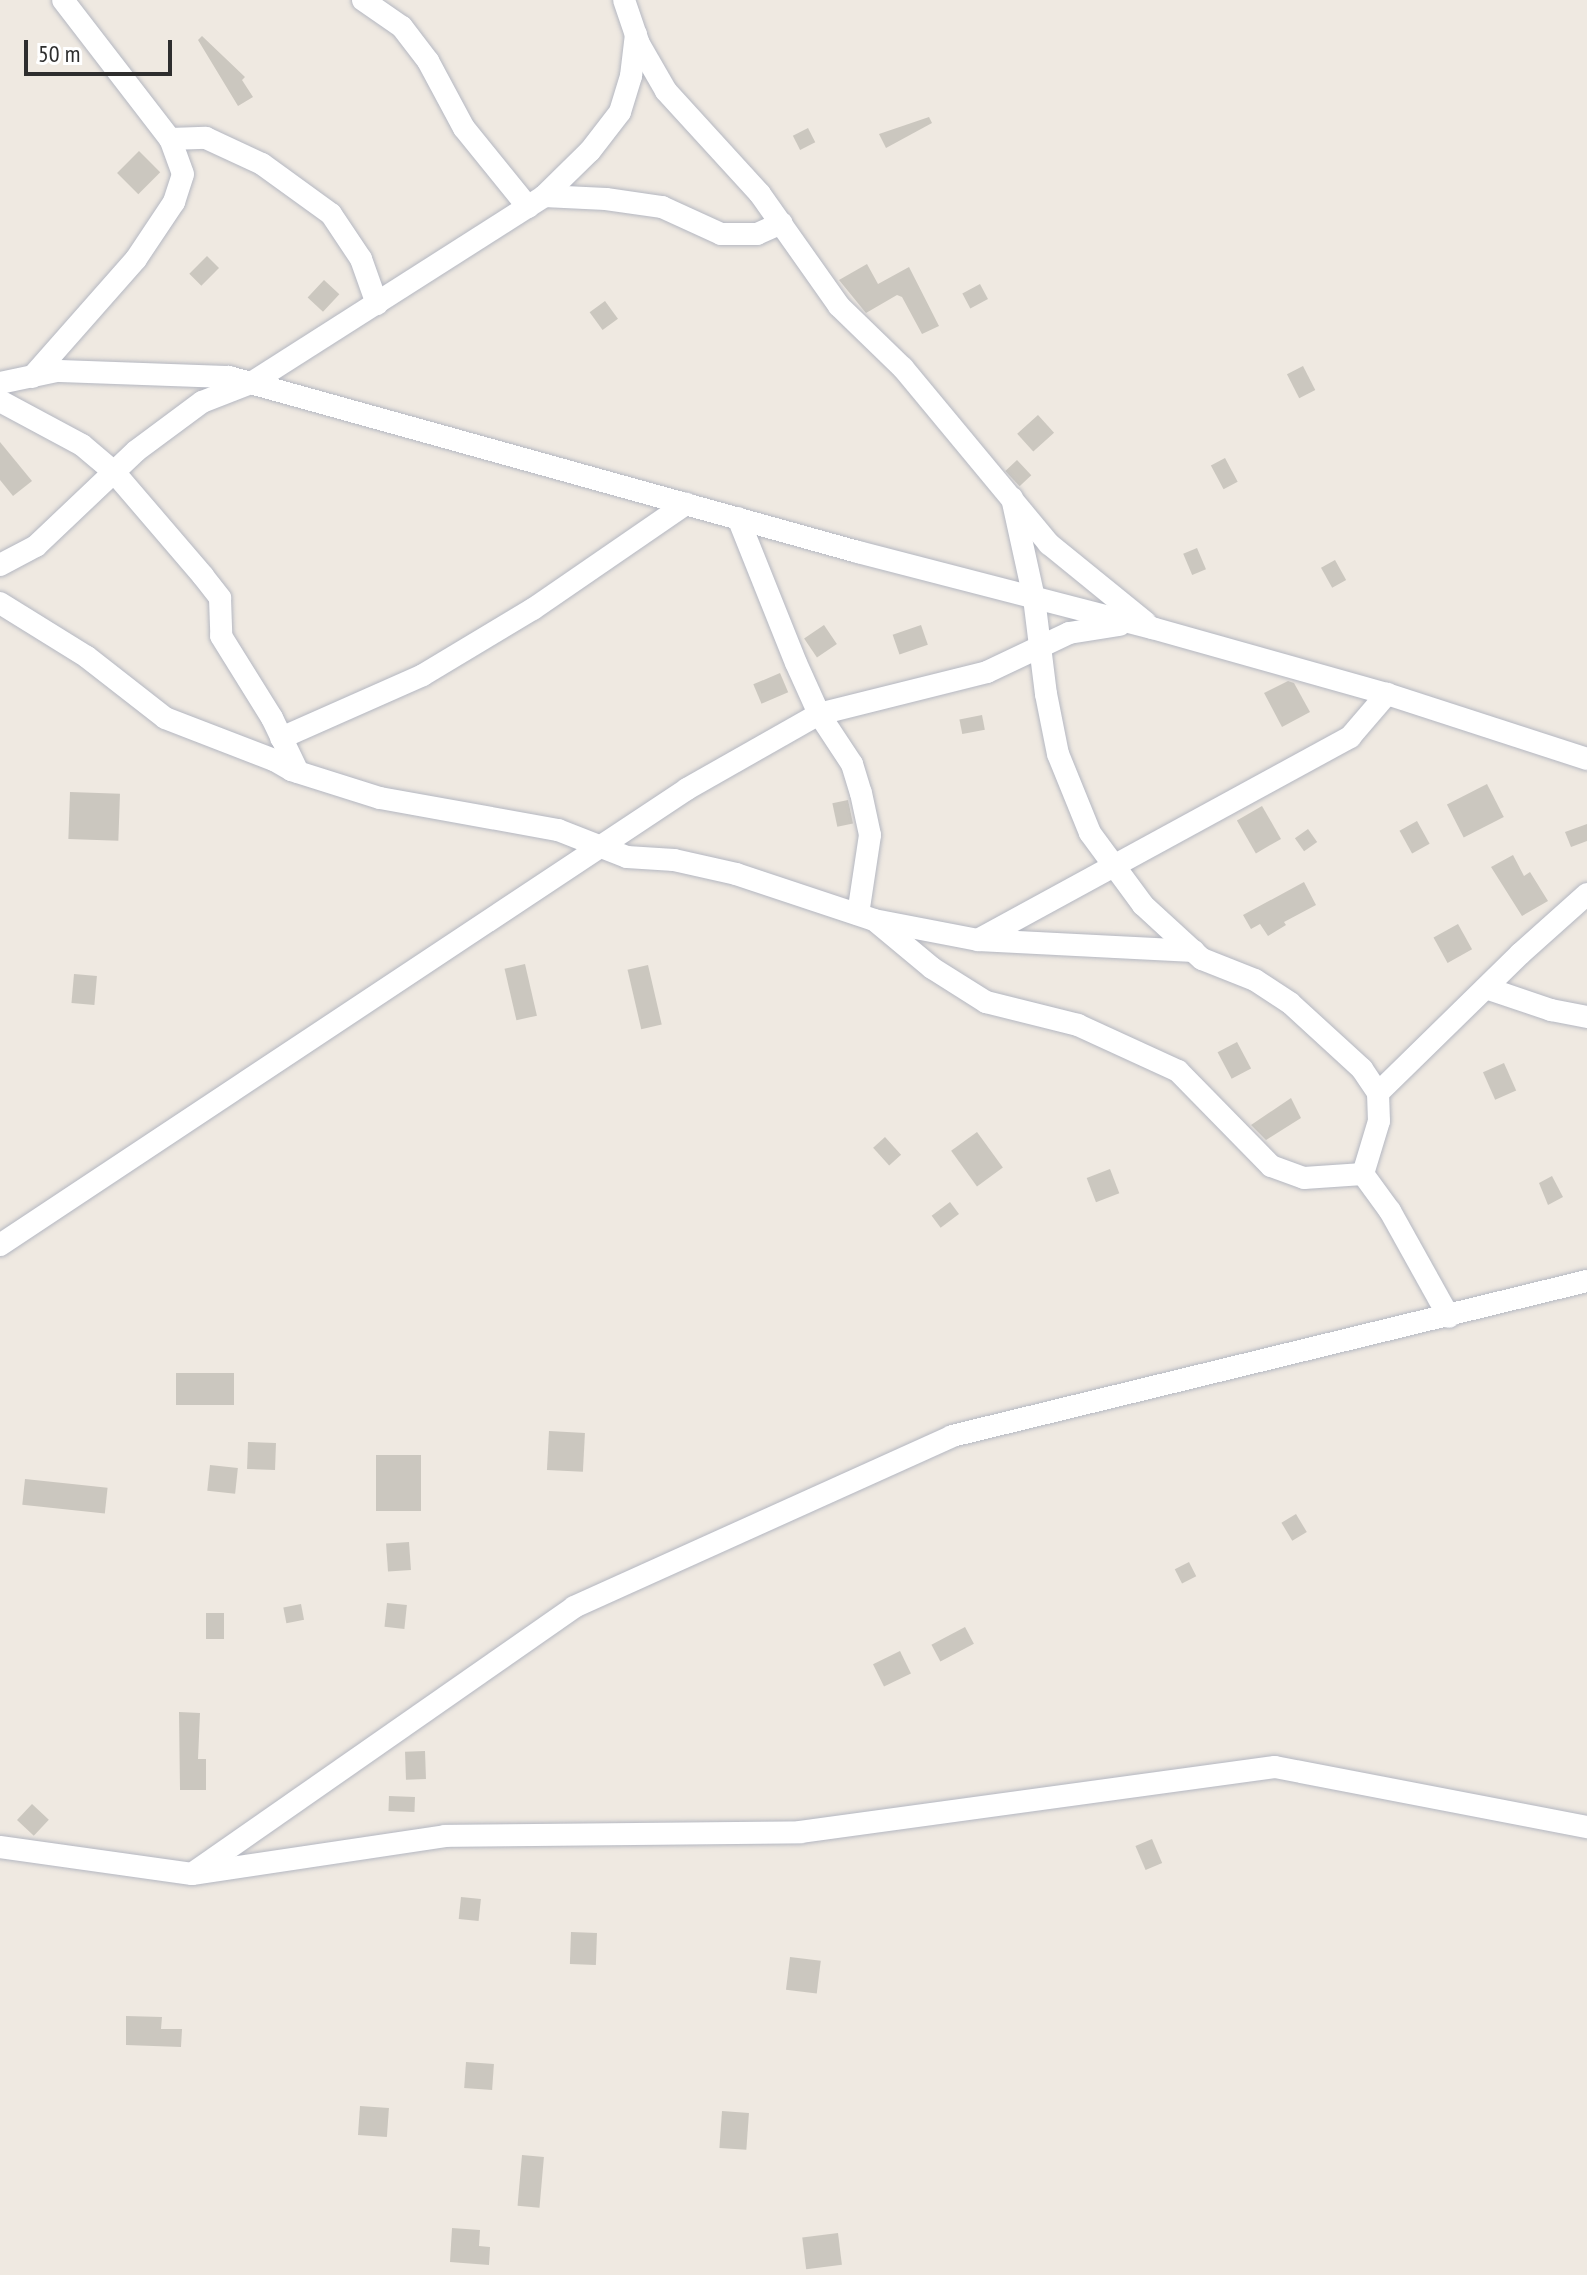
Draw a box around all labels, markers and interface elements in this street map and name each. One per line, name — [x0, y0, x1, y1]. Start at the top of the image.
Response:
scale bar — [28, 24, 176, 74]
text: 50 m — [38, 38, 80, 69]

